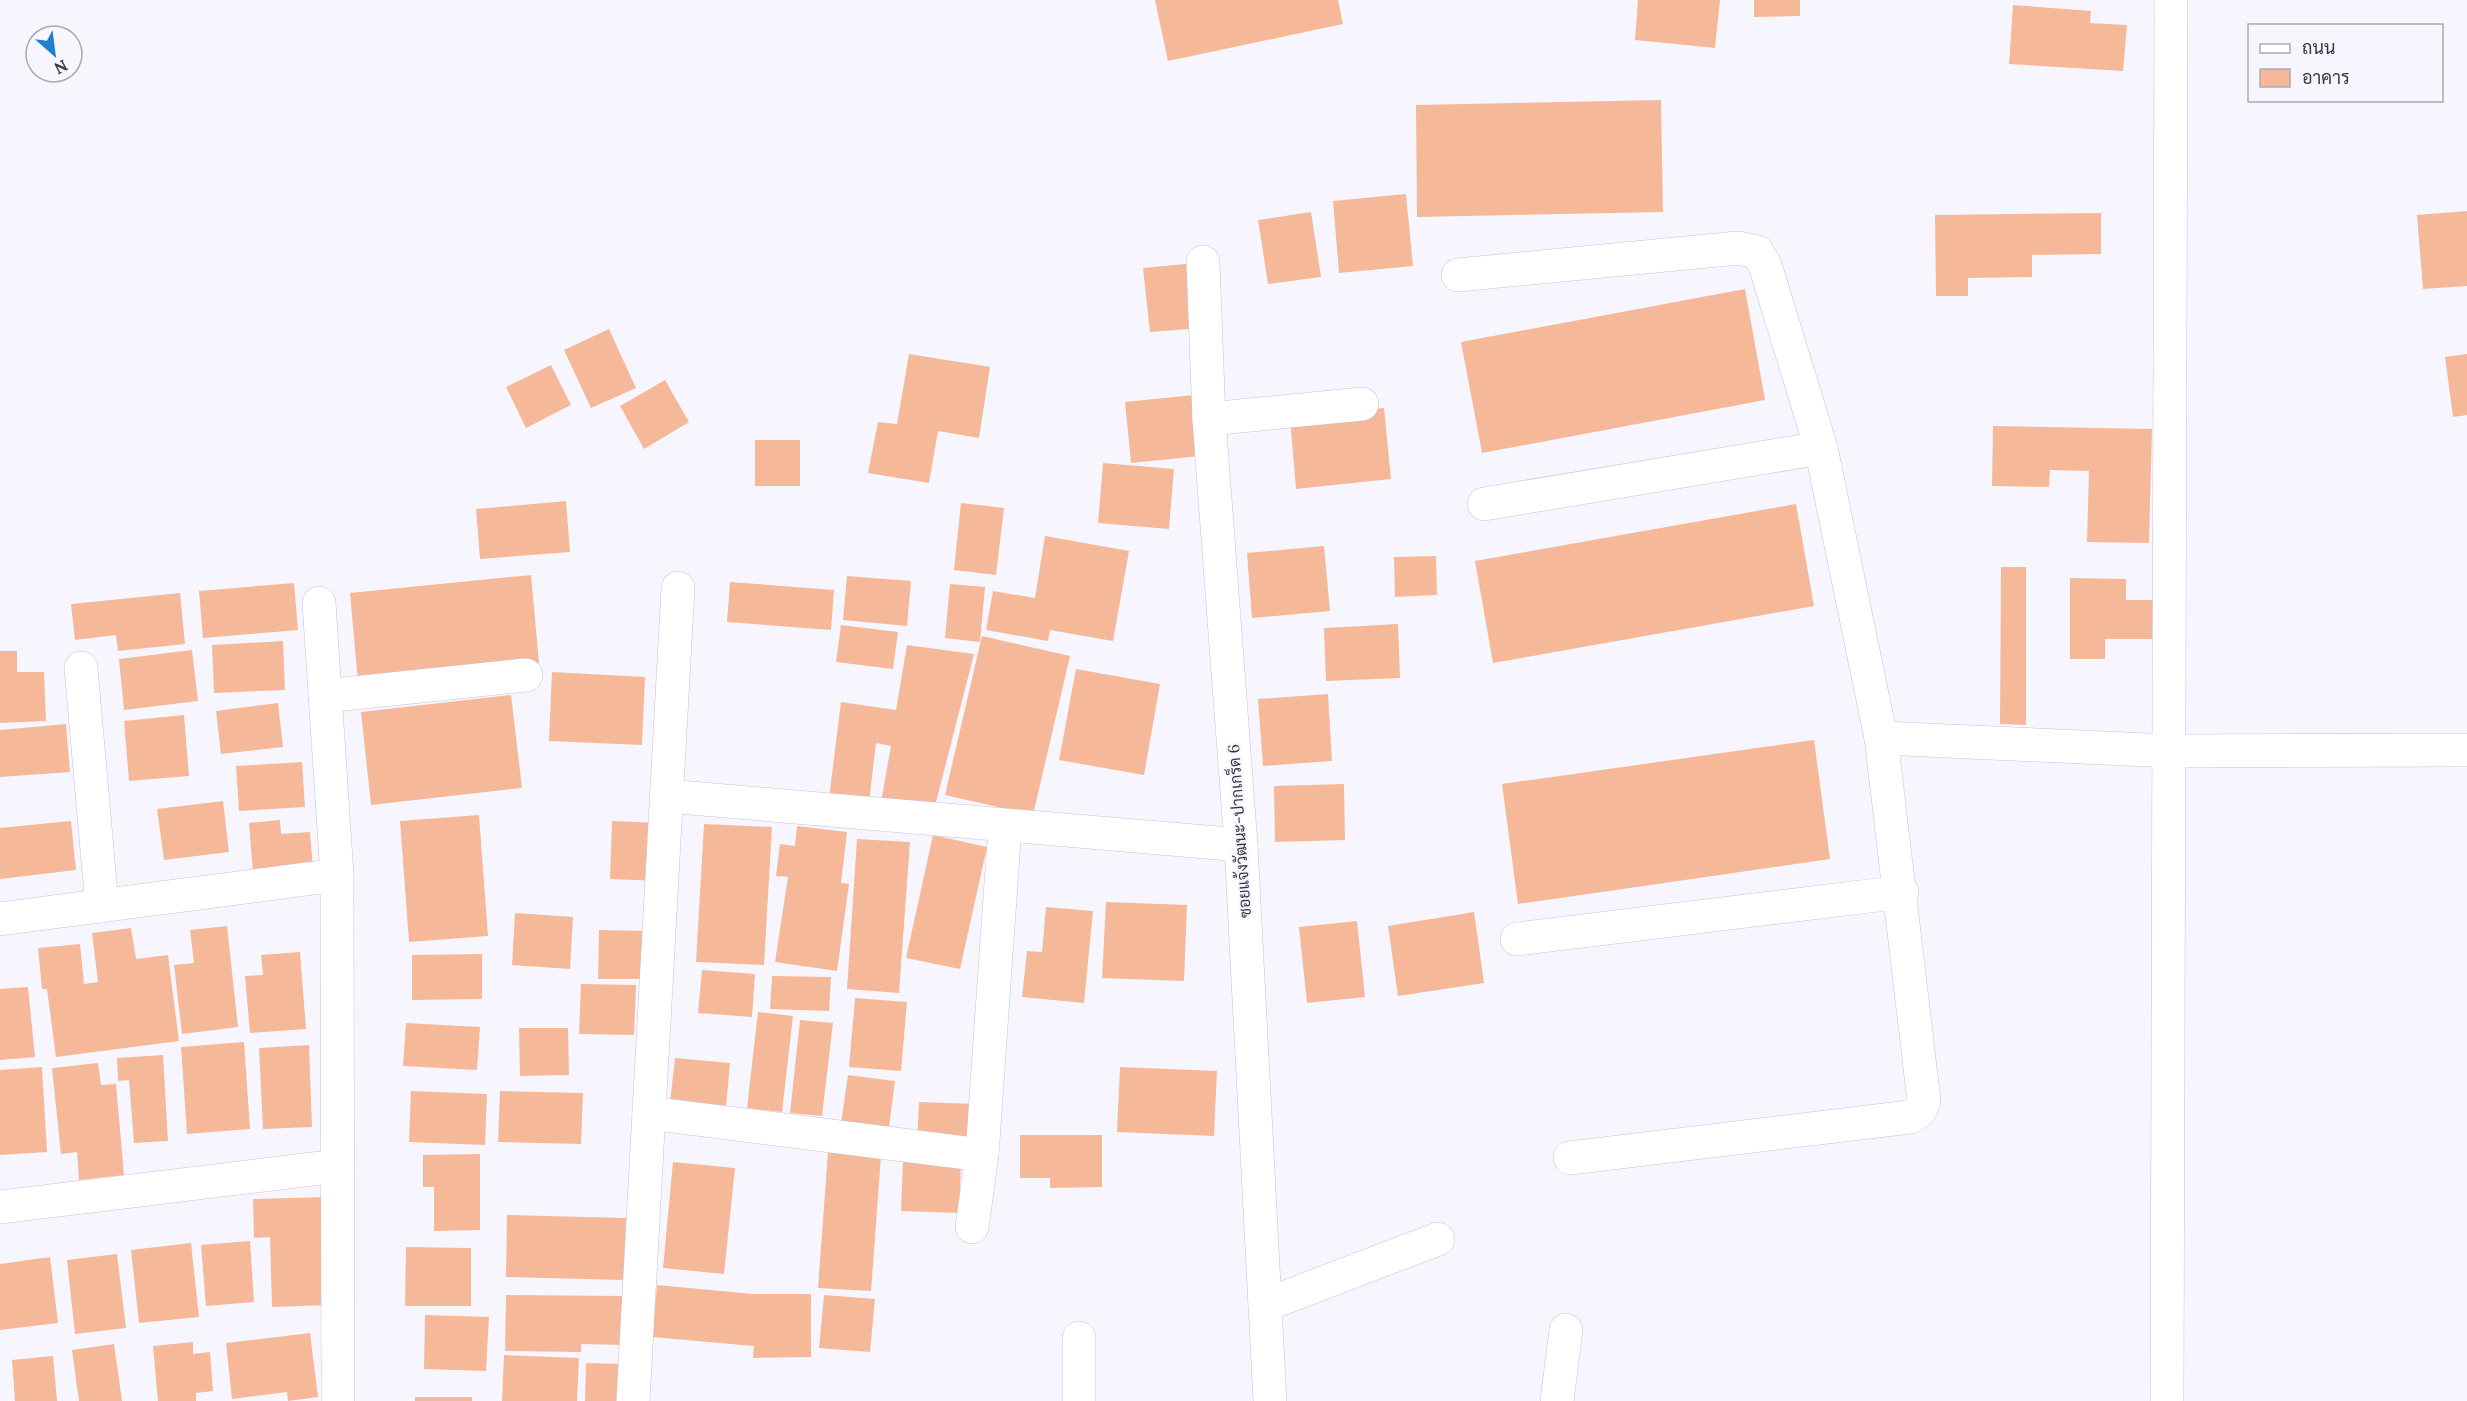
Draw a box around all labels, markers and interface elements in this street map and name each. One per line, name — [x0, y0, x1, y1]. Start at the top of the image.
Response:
north arrow — [24, 24, 84, 84]
legend — [2248, 24, 2443, 102]
text: ถนน — [2302, 36, 2335, 59]
text: N — [51, 56, 71, 79]
text: อาคาร — [2302, 66, 2350, 89]
street label: ซอยแจ้งวัฒนะ-ปากเกร็ด 6 — [1220, 743, 1255, 919]

